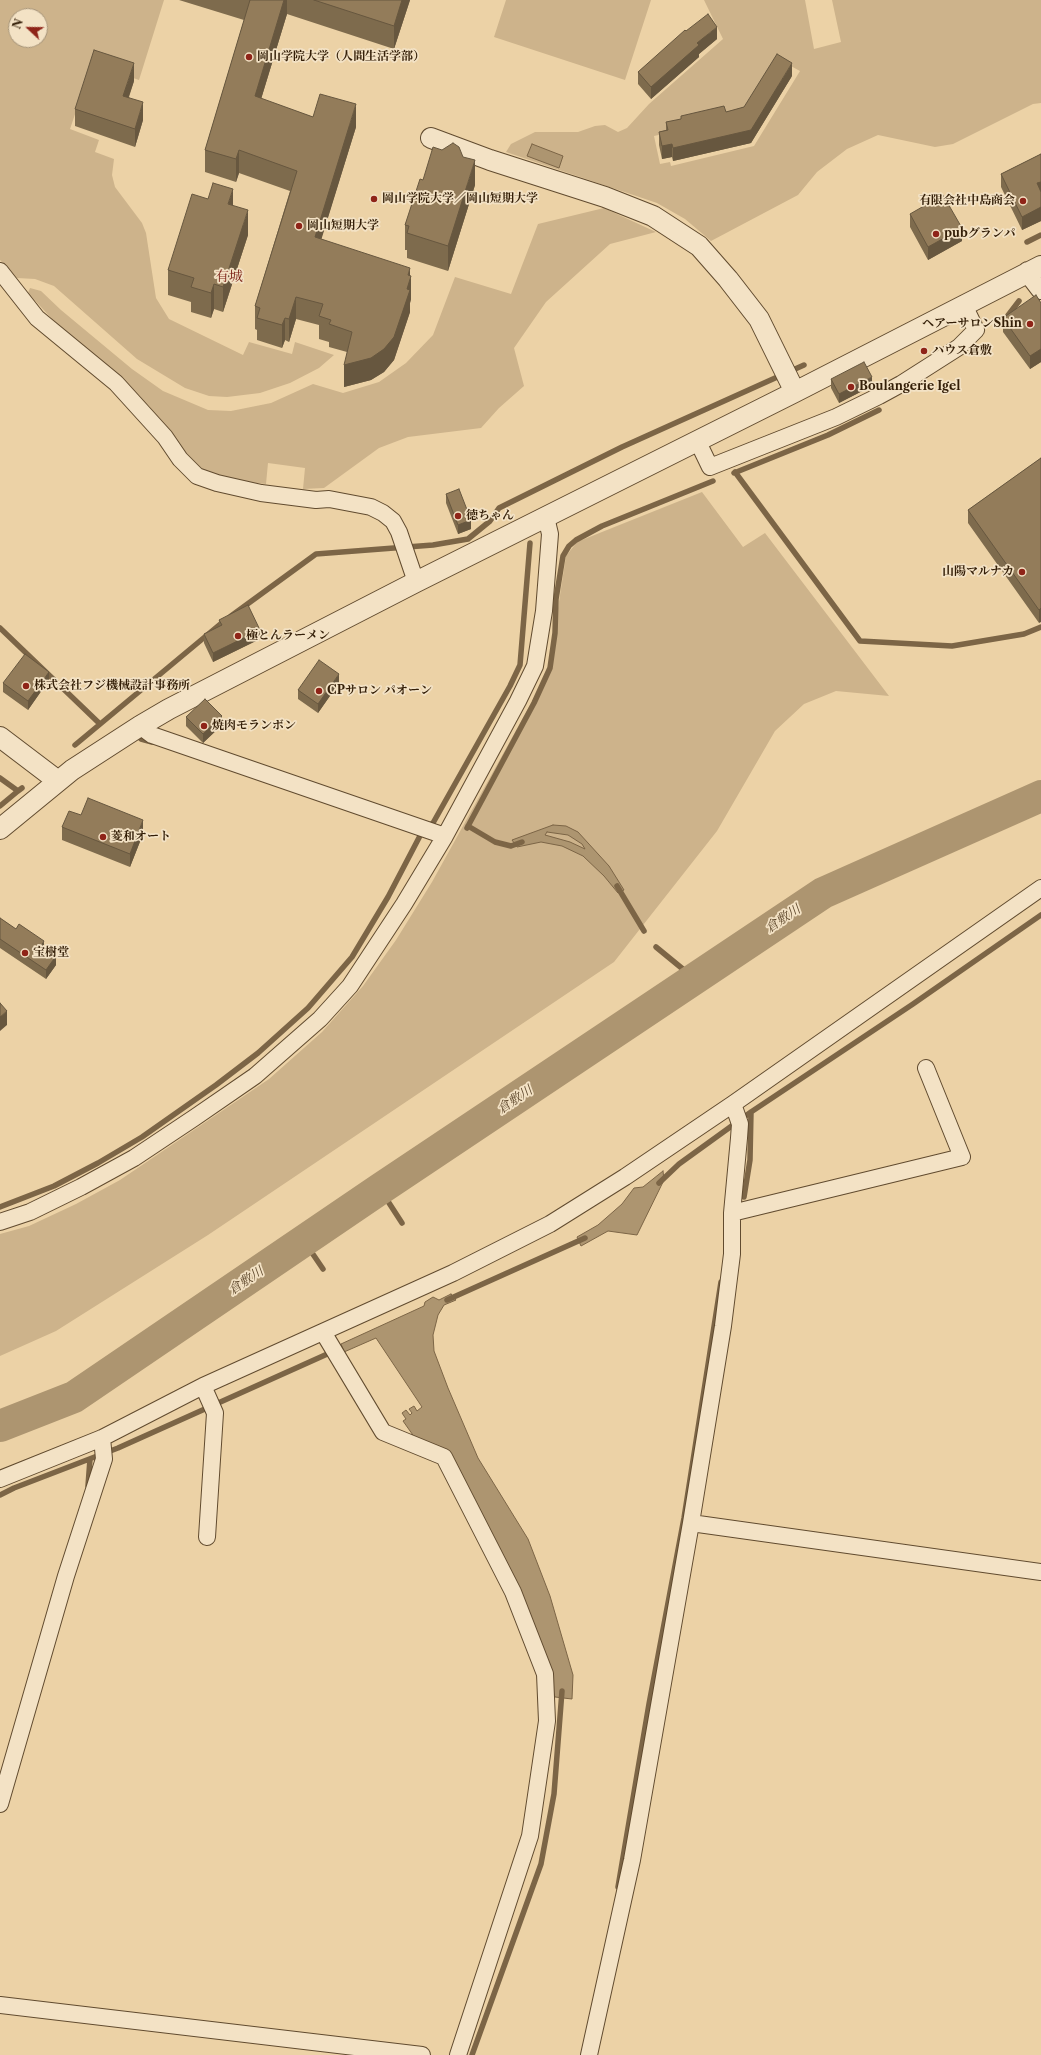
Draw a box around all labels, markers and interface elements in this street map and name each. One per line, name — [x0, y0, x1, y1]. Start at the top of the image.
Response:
north arrow — [8, 8, 48, 48]
text: N — [10, 17, 26, 31]
place label: 岡山学院大学（人間生活学部） — [257, 50, 425, 64]
marker: 岡山学院大学（人間生活学部） — [244, 52, 254, 62]
place label: 岡山学院大学／岡山短期大学 — [382, 192, 538, 206]
marker: 岡山学院大学／岡山短期大学 — [369, 194, 379, 204]
place label: 有限会社中島商会 — [919, 194, 1015, 208]
marker: 有限会社中島商会 — [1018, 196, 1028, 206]
place label: 岡山短期大学 — [307, 219, 379, 233]
marker: 岡山短期大学 — [294, 221, 304, 231]
place label: pubグランパ — [944, 227, 1016, 241]
marker: pubグランパ — [931, 229, 941, 239]
district label: 有城 — [215, 269, 243, 285]
place label: ヘアーサロンShin — [922, 317, 1022, 331]
marker: ヘアーサロンShin — [1025, 319, 1035, 329]
place label: ハウス倉敷 — [932, 344, 992, 358]
marker: ハウス倉敷 — [919, 346, 929, 356]
place label: Boulangerie Igel — [859, 380, 960, 394]
marker: Boulangerie Igel — [846, 382, 856, 392]
place label: 徳ちゃん — [466, 509, 514, 523]
marker: 徳ちゃん — [453, 511, 463, 521]
place label: 山陽マルナカ — [942, 565, 1014, 579]
marker: 山陽マルナカ — [1017, 567, 1027, 577]
place label: 極とんラーメン — [246, 629, 330, 643]
marker: 極とんラーメン — [233, 631, 243, 641]
place label: 株式会社フジ機械設計事務所 — [34, 679, 190, 693]
marker: 株式会社フジ機械設計事務所 — [21, 681, 31, 691]
place label: CPサロン パオーン — [327, 684, 432, 698]
marker: CPサロン パオーン — [314, 686, 324, 696]
place label: 焼肉モランボン — [212, 719, 296, 733]
marker: 焼肉モランボン — [199, 721, 209, 731]
place label: 菱和オート — [111, 830, 171, 844]
marker: 菱和オート — [98, 832, 108, 842]
water label: 倉敷川 — [762, 902, 804, 936]
place label: 宝樹堂 — [33, 946, 69, 960]
marker: 宝樹堂 — [20, 948, 30, 958]
water label: 倉敷川 — [494, 1083, 536, 1117]
water label: 倉敷川 — [225, 1264, 267, 1298]

